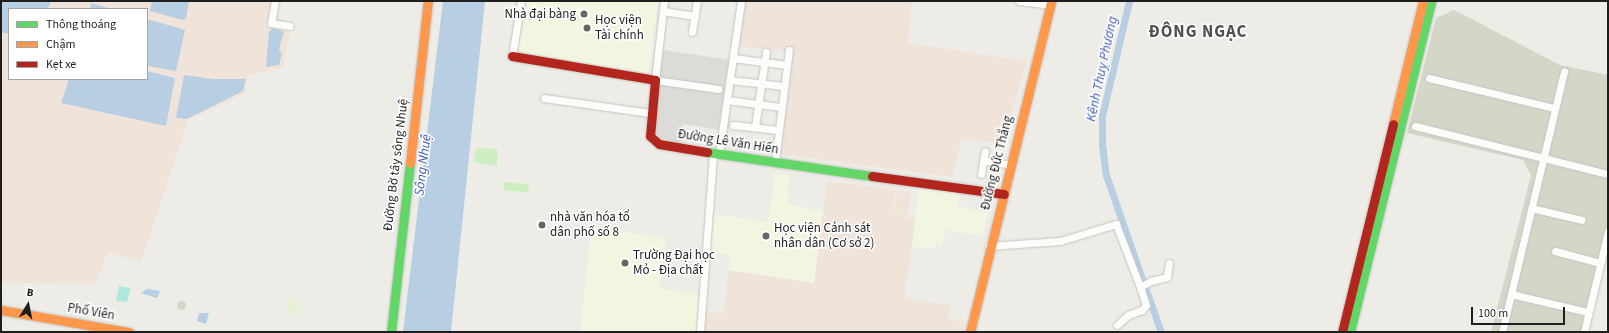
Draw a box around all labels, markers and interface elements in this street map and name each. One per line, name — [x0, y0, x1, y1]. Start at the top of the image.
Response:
place label: Nhà đại bàng — [504, 6, 576, 22]
legend — [8, 8, 148, 80]
marker: Nhà đại bàng — [579, 9, 589, 19]
place label: Học viện Tài chính — [595, 13, 644, 44]
water label: Kênh Thuỵ Phương — [1083, 15, 1121, 123]
text: Thông thoáng — [46, 16, 116, 33]
marker: Học viện Tài chính — [582, 23, 592, 33]
district label: ĐÔNG NGẠC — [1149, 23, 1247, 43]
text: Chậm — [46, 36, 75, 53]
text: Kẹt xe — [46, 56, 76, 73]
street label: Đường Bờ tây sông Nhuệ — [380, 98, 412, 232]
street label: Đường Đức Thắng — [978, 114, 1016, 212]
street label: Đường Lê Văn Hiến — [677, 126, 779, 158]
water label: Sông Nhuệ — [411, 133, 435, 197]
place label: nhà văn hóa tổ dân phố số 8 — [550, 210, 630, 241]
marker: nhà văn hóa tổ dân phố số 8 — [537, 220, 547, 230]
place label: Học viện Cảnh sát nhân dân (Cơ sở 2) — [774, 221, 874, 252]
marker: Học viện Cảnh sát nhân dân (Cơ sở 2) — [761, 231, 771, 241]
place label: Trường Đại học Mỏ - Địa chất — [633, 248, 715, 279]
marker: Trường Đại học Mỏ - Địa chất — [620, 258, 630, 268]
north arrow — [8, 285, 48, 325]
text: B — [26, 285, 35, 301]
scale bar — [1473, 299, 1567, 325]
street label: Phố Viên — [66, 300, 116, 324]
text: 100 m — [1478, 305, 1508, 322]

